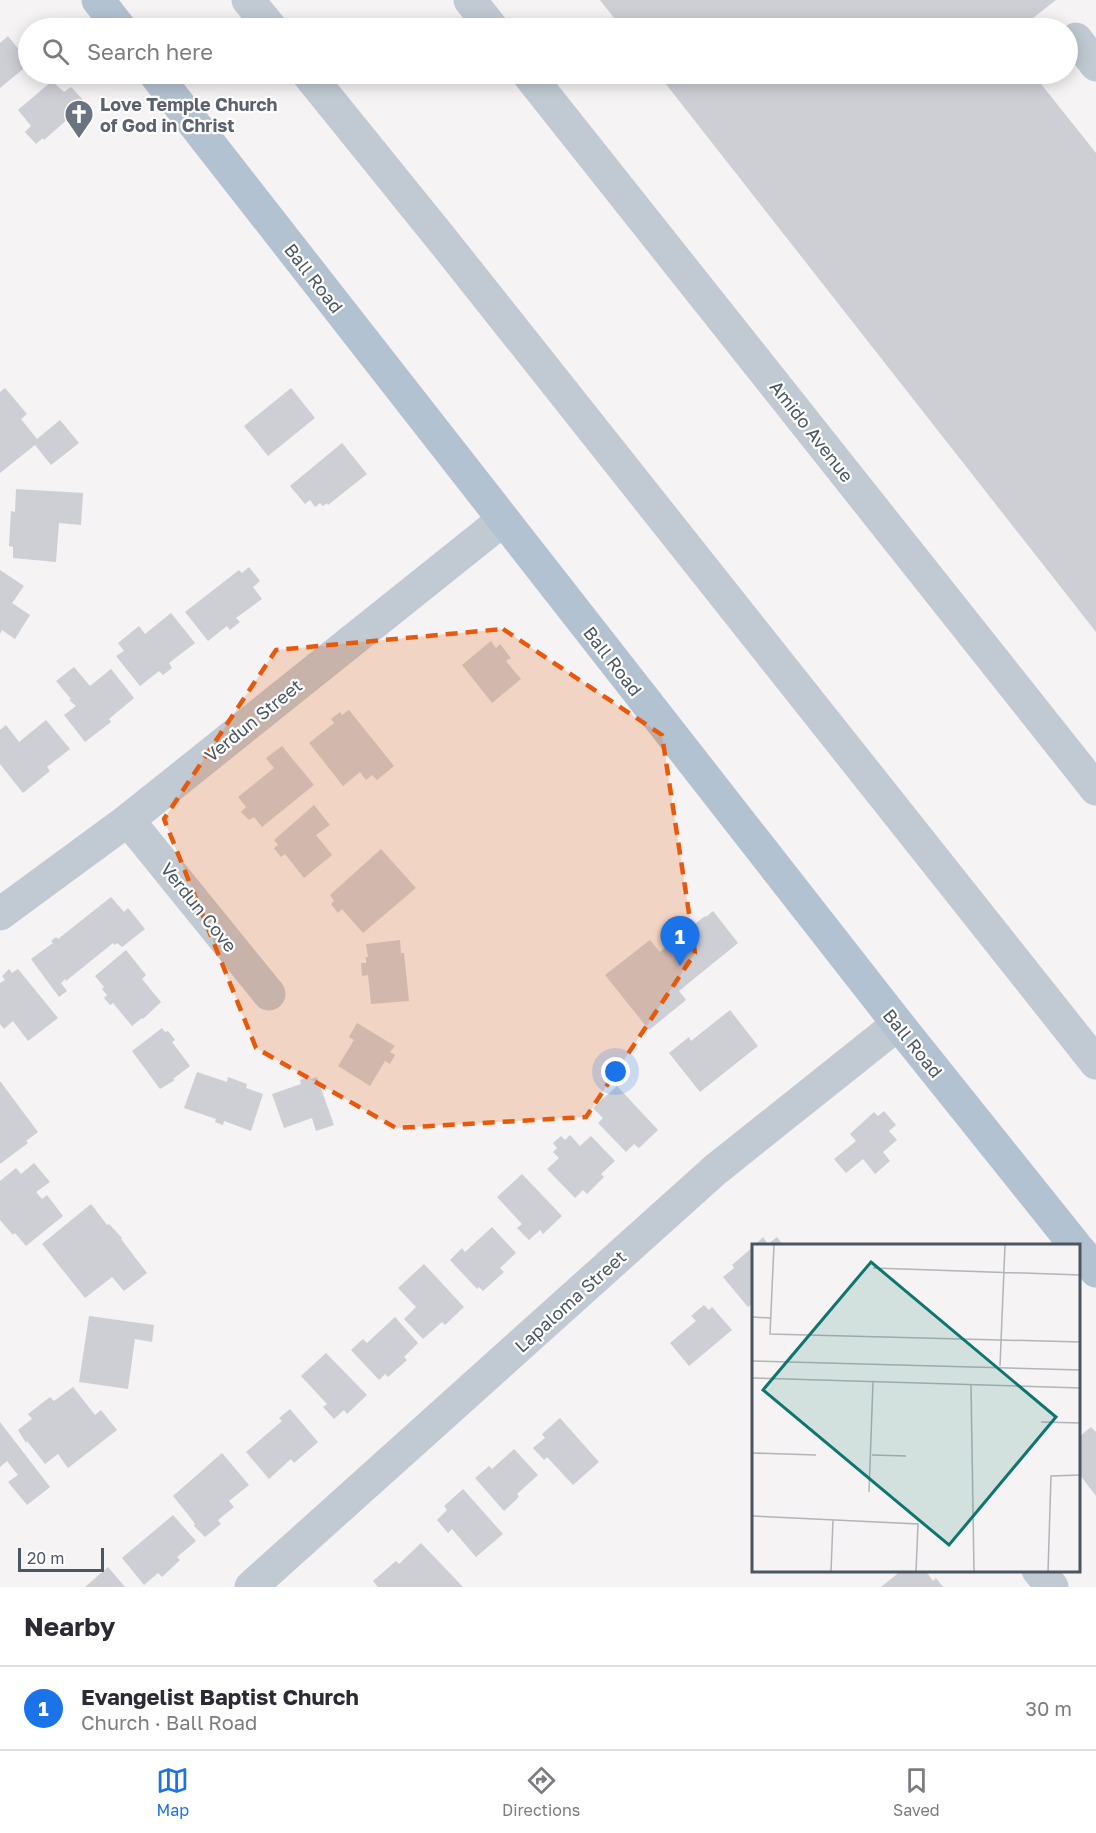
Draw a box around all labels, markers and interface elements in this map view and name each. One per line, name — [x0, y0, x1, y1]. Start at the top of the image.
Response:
search box — [18, 18, 1078, 84]
icon: search — [39, 35, 72, 68]
text: Search here — [87, 38, 213, 65]
place label: Love Temple Church of God in Christ — [100, 93, 277, 136]
church icon: Love Temple Church of God in Christ — [63, 98, 95, 140]
street label: Ball Road — [280, 239, 348, 317]
street label: Amido Avenue — [766, 376, 858, 486]
street label: Ball Road — [579, 622, 647, 700]
street label: Verdun Street — [200, 674, 306, 766]
street label: Verdun Cove — [156, 858, 242, 956]
pin: 1 — [660, 916, 700, 966]
street label: Ball Road — [879, 1004, 947, 1082]
your location — [601, 1057, 630, 1086]
inset map — [752, 1244, 1081, 1572]
street label: Lapaloma Street — [510, 1245, 630, 1357]
scale bar — [18, 1545, 104, 1572]
text: 20 m — [27, 1548, 64, 1568]
text: Nearby — [24, 1611, 115, 1642]
text: Evangelist Baptist Church — [81, 1683, 359, 1710]
text: 1 — [38, 1696, 49, 1720]
text: 30 m — [1025, 1696, 1072, 1720]
text: Church · Ball Road — [81, 1710, 257, 1734]
tab: Map — [156, 1764, 189, 1820]
tab: Directions — [502, 1764, 580, 1820]
tab: Saved — [893, 1764, 940, 1820]

